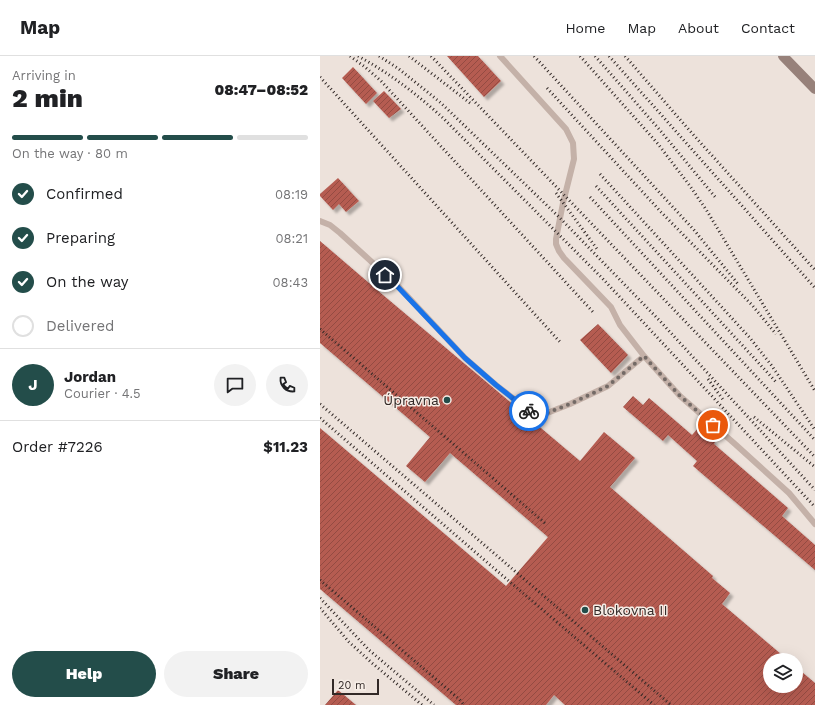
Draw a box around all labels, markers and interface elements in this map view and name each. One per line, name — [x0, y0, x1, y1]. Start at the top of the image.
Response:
text: Map — [20, 16, 60, 39]
text: Home — [565, 20, 605, 36]
text: Map — [627, 20, 656, 36]
text: About — [678, 20, 719, 36]
text: Contact — [741, 20, 795, 36]
text: Arriving in — [12, 68, 76, 83]
text: 08:47–08:52 — [215, 81, 308, 99]
text: 2 min — [12, 83, 83, 113]
text: On the way · 80 m — [12, 146, 128, 161]
icon: check — [12, 183, 34, 205]
text: Confirmed — [46, 185, 123, 203]
text: 08:19 — [275, 187, 308, 202]
icon: check — [12, 227, 34, 249]
text: Preparing — [46, 229, 115, 247]
text: 08:21 — [275, 231, 308, 246]
pin — [368, 258, 402, 292]
icon: home — [374, 264, 396, 286]
icon: check — [12, 271, 34, 293]
text: On the way — [46, 273, 128, 291]
text: 08:43 — [273, 275, 308, 290]
text: Delivered — [46, 317, 114, 335]
button: chat — [214, 364, 256, 406]
button: phone — [266, 364, 308, 406]
text: Jordan — [64, 368, 116, 386]
text: J — [28, 376, 38, 394]
text: Courier · 4.5 — [64, 386, 141, 401]
courier — [509, 391, 549, 431]
place label: Úpravna — [383, 392, 439, 408]
marker: Úpravna — [442, 395, 452, 405]
icon: bike — [518, 400, 540, 422]
pin — [696, 408, 730, 442]
icon: bag — [702, 414, 724, 436]
text: Order #7226 — [12, 438, 103, 456]
text: $11.23 — [263, 438, 308, 456]
place label: Blokovna II — [593, 602, 668, 618]
marker: Blokovna II — [580, 605, 590, 615]
button: Help — [12, 651, 156, 697]
button: Share — [164, 651, 308, 697]
map controls — [763, 653, 803, 693]
button: layers — [763, 653, 803, 693]
scale bar — [332, 677, 379, 696]
text: 20 m — [338, 679, 366, 692]

